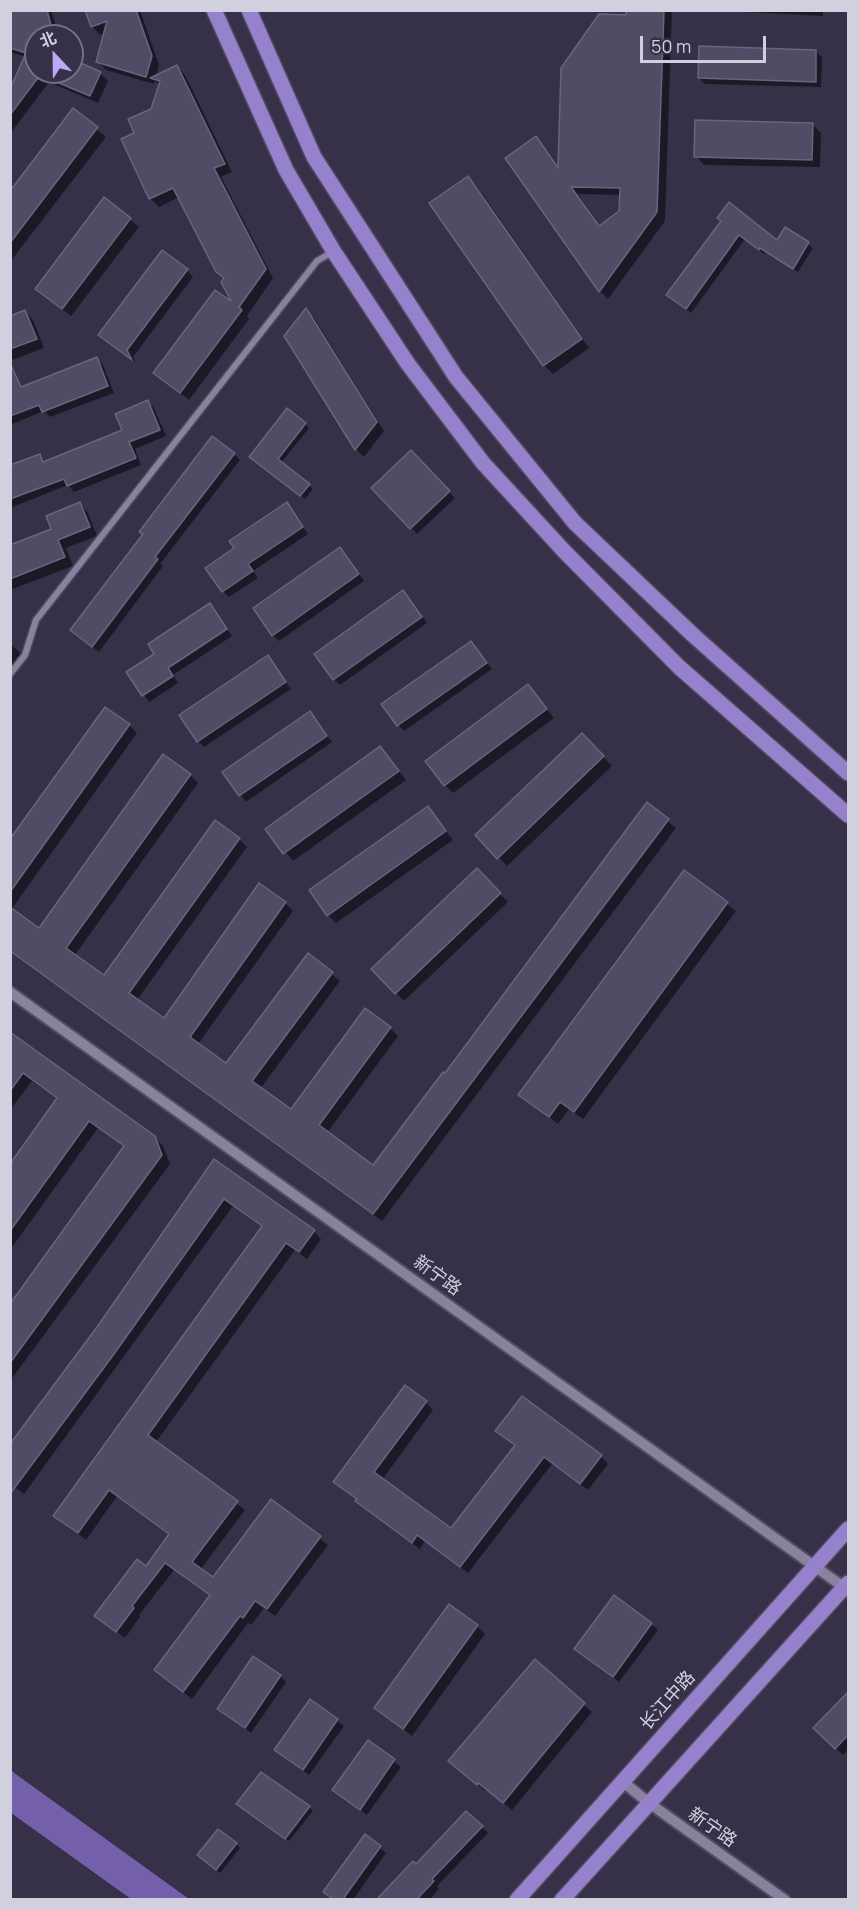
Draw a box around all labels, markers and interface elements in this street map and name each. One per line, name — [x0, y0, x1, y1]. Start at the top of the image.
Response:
north arrow — [24, 24, 84, 84]
scale bar — [643, 24, 769, 62]
text: 北 — [36, 26, 60, 52]
text: 50 m — [651, 34, 691, 58]
street label: 新宁路 — [409, 1251, 465, 1301]
street label: 长江中路 — [636, 1667, 700, 1735]
street label: 新宁路 — [684, 1804, 740, 1852]

